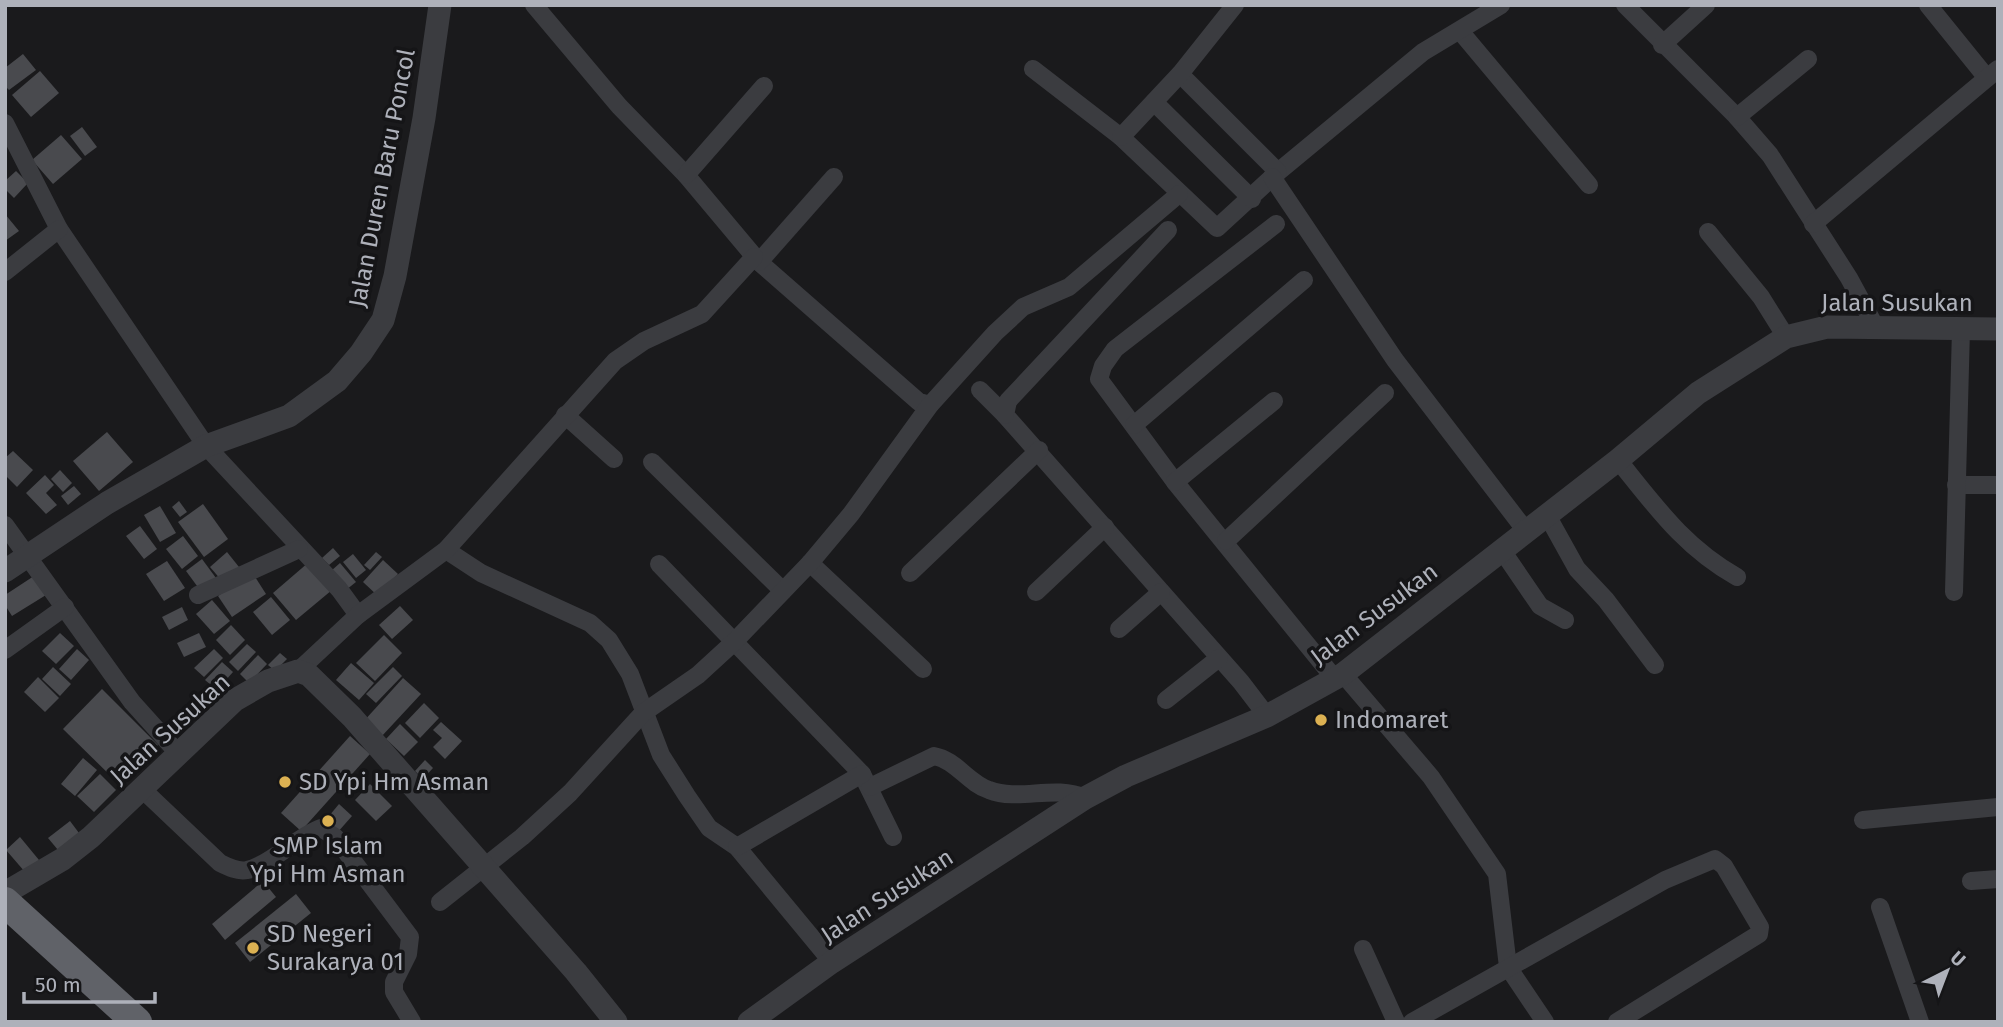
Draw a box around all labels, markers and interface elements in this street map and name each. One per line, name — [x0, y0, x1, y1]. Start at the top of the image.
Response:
street label: Jalan Duren Baru Poncol — [343, 46, 421, 310]
street label: Jalan Susukan — [1821, 289, 1973, 317]
street label: Jalan Susukan — [1305, 557, 1443, 671]
street label: Jalan Susukan — [104, 668, 236, 790]
place label: Indomaret — [1335, 706, 1449, 734]
marker: Indomaret — [1313, 712, 1329, 728]
place label: SD Ypi Hm Asman — [299, 768, 489, 796]
marker: SD Ypi Hm Asman — [277, 774, 293, 790]
marker: SMP Islam Ypi Hm Asman — [320, 813, 336, 829]
place label: SMP Islam Ypi Hm Asman — [250, 832, 406, 888]
street label: Jalan Susukan — [816, 843, 958, 949]
place label: SD Negeri Surakarya 01 — [267, 920, 404, 976]
north arrow — [1912, 936, 1982, 1006]
marker: SD Negeri Surakarya 01 — [245, 940, 261, 956]
text: U — [1946, 946, 1970, 971]
scale bar — [24, 960, 156, 1004]
text: 50 m — [35, 972, 81, 998]

